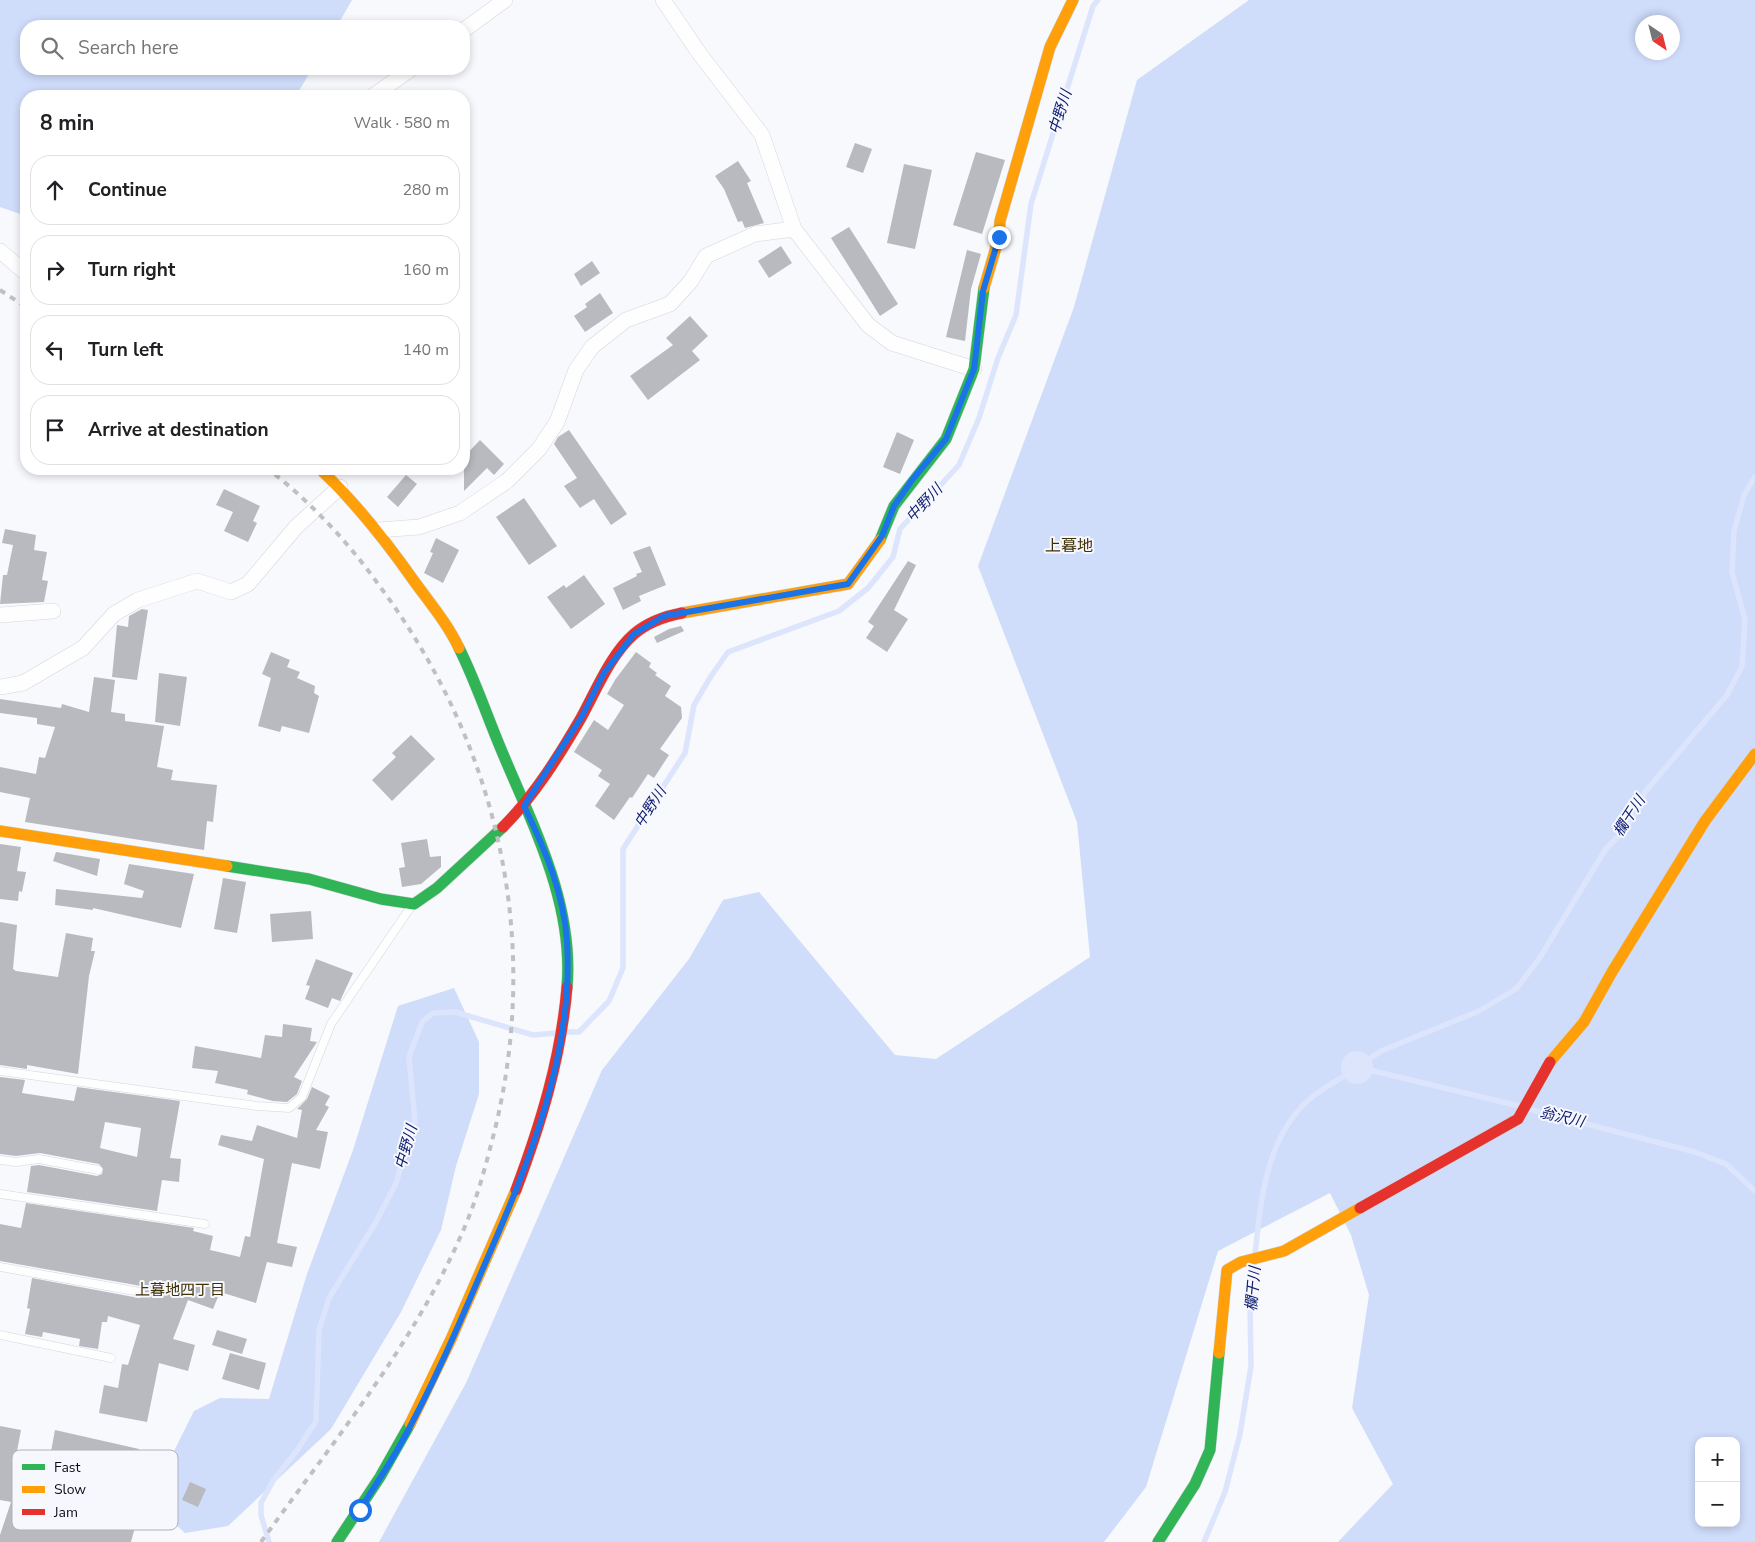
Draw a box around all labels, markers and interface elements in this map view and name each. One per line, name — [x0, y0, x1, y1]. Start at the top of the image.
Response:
north arrow — [1635, 15, 1680, 60]
search box — [20, 20, 470, 75]
icon: search — [38, 34, 66, 62]
text: Search here — [78, 35, 179, 61]
water label: 中野川 — [1044, 86, 1077, 136]
text: 8 min — [40, 109, 94, 137]
text: Walk · 580 m — [354, 112, 450, 134]
icon: ahead — [41, 176, 69, 204]
text: Continue — [88, 177, 167, 203]
text: 280 m — [402, 179, 449, 201]
route end — [988, 226, 1011, 249]
icon: right — [41, 256, 69, 284]
text: Turn right — [88, 257, 175, 283]
text: 160 m — [402, 259, 449, 281]
icon: left — [41, 336, 69, 364]
text: Turn left — [88, 337, 163, 363]
text: 140 m — [402, 339, 449, 361]
icon: arrive — [41, 416, 69, 444]
text: Arrive at destination — [88, 417, 269, 443]
water label: 中野川 — [901, 478, 948, 526]
district label: 上暮地 — [1045, 535, 1093, 557]
water label: 中野川 — [629, 781, 672, 831]
water label: 欄干川 — [1608, 790, 1651, 840]
water label: 翁沢川 — [1538, 1102, 1588, 1132]
water label: 中野川 — [390, 1121, 422, 1171]
water label: 欄干川 — [1241, 1264, 1265, 1312]
district label: 上暮地四丁目 — [135, 1280, 225, 1300]
map controls — [1695, 1437, 1740, 1527]
button: + — [1695, 1437, 1740, 1482]
legend — [12, 1450, 178, 1530]
text: Fast — [54, 1458, 80, 1477]
text: Slow — [54, 1480, 86, 1499]
button: − — [1695, 1482, 1740, 1527]
route start — [349, 1499, 372, 1522]
text: Jam — [53, 1503, 78, 1522]

